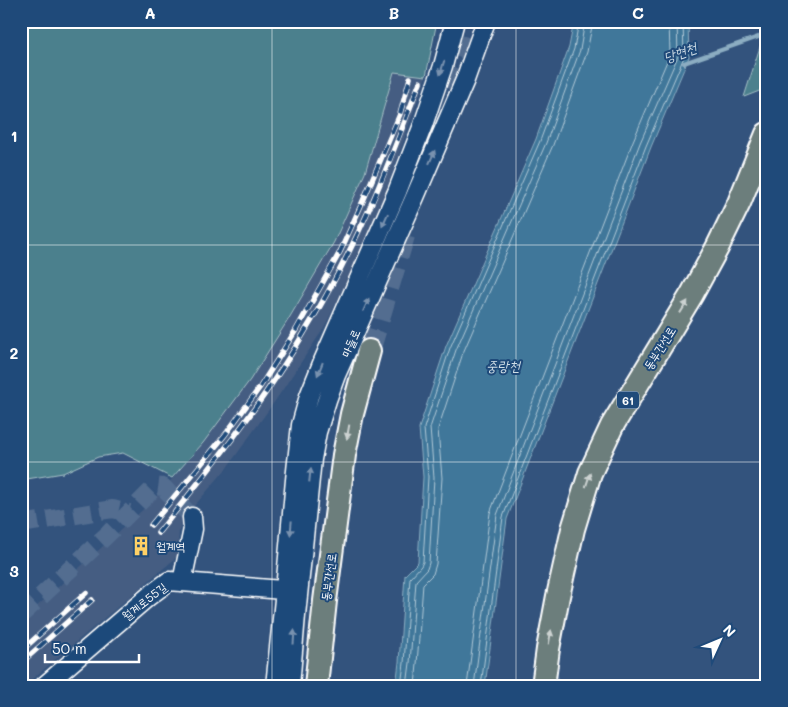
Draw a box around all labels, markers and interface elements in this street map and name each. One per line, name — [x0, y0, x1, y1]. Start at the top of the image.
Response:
text: A — [144, 2, 156, 23]
text: B — [389, 2, 399, 23]
text: C — [632, 2, 644, 23]
water label: 당현천 — [661, 37, 701, 66]
one-way arrow — [438, 61, 446, 76]
text: 1 — [10, 125, 18, 146]
one-way arrow — [428, 149, 436, 164]
one-way arrow — [380, 213, 388, 227]
one-way arrow — [363, 298, 371, 312]
one-way arrow — [679, 301, 688, 314]
street label: 동부간선로 — [639, 323, 679, 373]
street label: 마들로 — [337, 327, 363, 359]
text: 2 — [10, 342, 19, 363]
water label: 중랑천 — [486, 356, 522, 375]
one-way arrow — [316, 362, 324, 377]
road number: 61 — [617, 392, 639, 408]
one-way arrow — [344, 425, 352, 441]
one-way arrow — [306, 467, 314, 483]
one-way arrow — [585, 472, 592, 487]
one-way arrow — [286, 520, 294, 536]
building icon: 월계역 — [130, 535, 152, 557]
place label: 월계역 — [156, 538, 185, 554]
street label: 동부간선로 — [317, 552, 339, 602]
text: 3 — [9, 560, 19, 581]
street label: 월계로55길 — [118, 578, 170, 624]
north arrow — [696, 614, 746, 664]
text: N — [719, 620, 740, 641]
one-way arrow — [290, 629, 298, 645]
one-way arrow — [547, 629, 555, 645]
scale bar — [45, 632, 139, 664]
text: 50 m — [52, 638, 87, 658]

